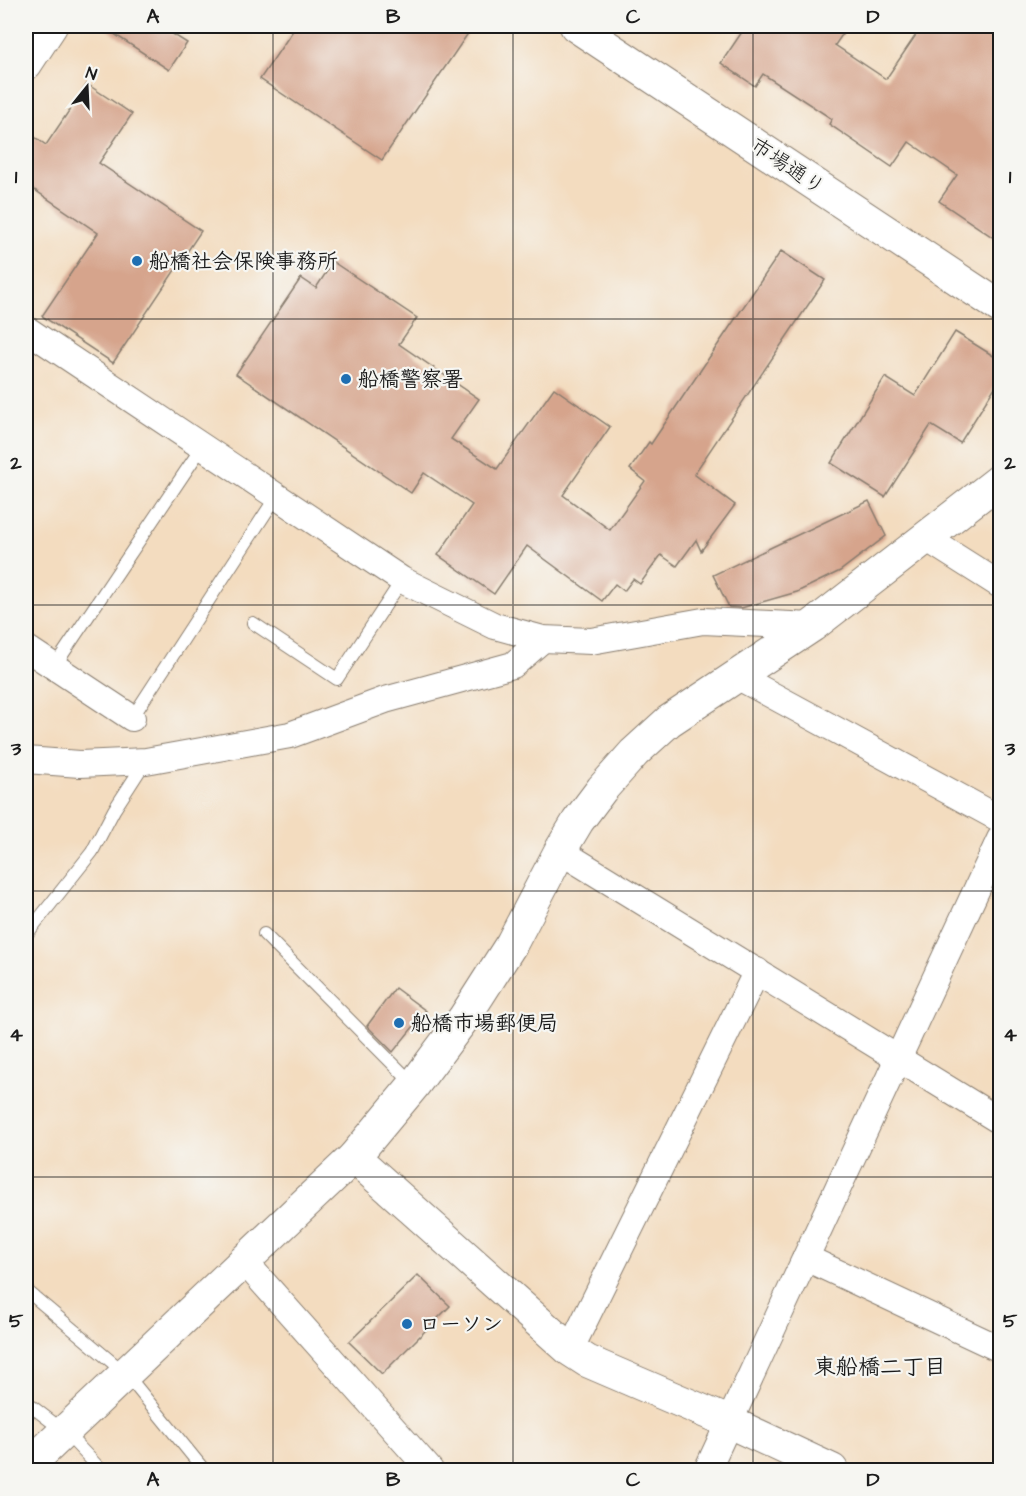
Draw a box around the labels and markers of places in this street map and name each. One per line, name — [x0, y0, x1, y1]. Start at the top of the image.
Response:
place label: 船橋社会保険事務所 — [149, 247, 338, 276]
marker: 船橋社会保険事務所 — [130, 254, 144, 268]
place label: 船橋警察署 — [358, 365, 463, 394]
marker: 船橋警察署 — [339, 372, 353, 386]
place label: 船橋市場郵便局 — [411, 1009, 558, 1038]
marker: 船橋市場郵便局 — [392, 1016, 406, 1030]
place label: ローソン — [419, 1310, 503, 1339]
marker: ローソン — [400, 1317, 414, 1331]

